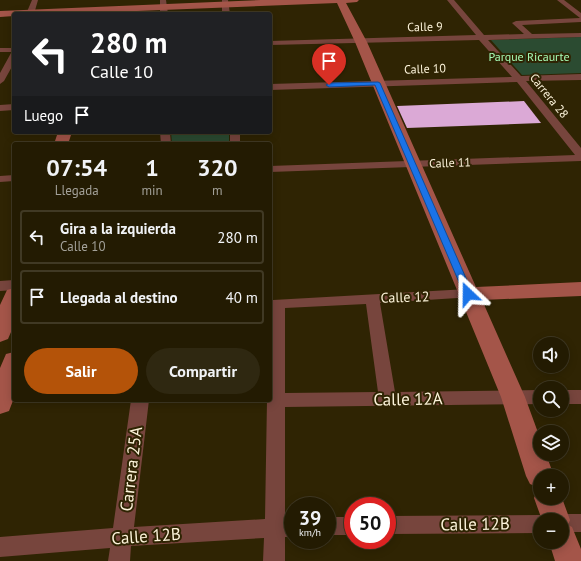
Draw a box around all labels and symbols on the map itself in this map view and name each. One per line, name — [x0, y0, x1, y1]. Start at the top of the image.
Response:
street label: Calle 9 — [407, 19, 443, 34]
pin — [312, 44, 346, 85]
park label: Parque Ricaurte — [488, 49, 570, 64]
street label: Calle 10 — [404, 60, 447, 77]
street label: Carrera 28 — [527, 70, 572, 121]
street label: Calle 11 — [429, 154, 471, 171]
position arrow — [447, 273, 489, 315]
street label: Calle 12 — [380, 287, 430, 307]
street label: Calle 12A — [373, 387, 443, 411]
street label: Carrera 25A — [115, 425, 147, 513]
speed limit sign: 50 — [344, 497, 396, 549]
street label: Calle 12B — [440, 512, 510, 536]
street label: Calle 12B — [111, 523, 181, 549]

